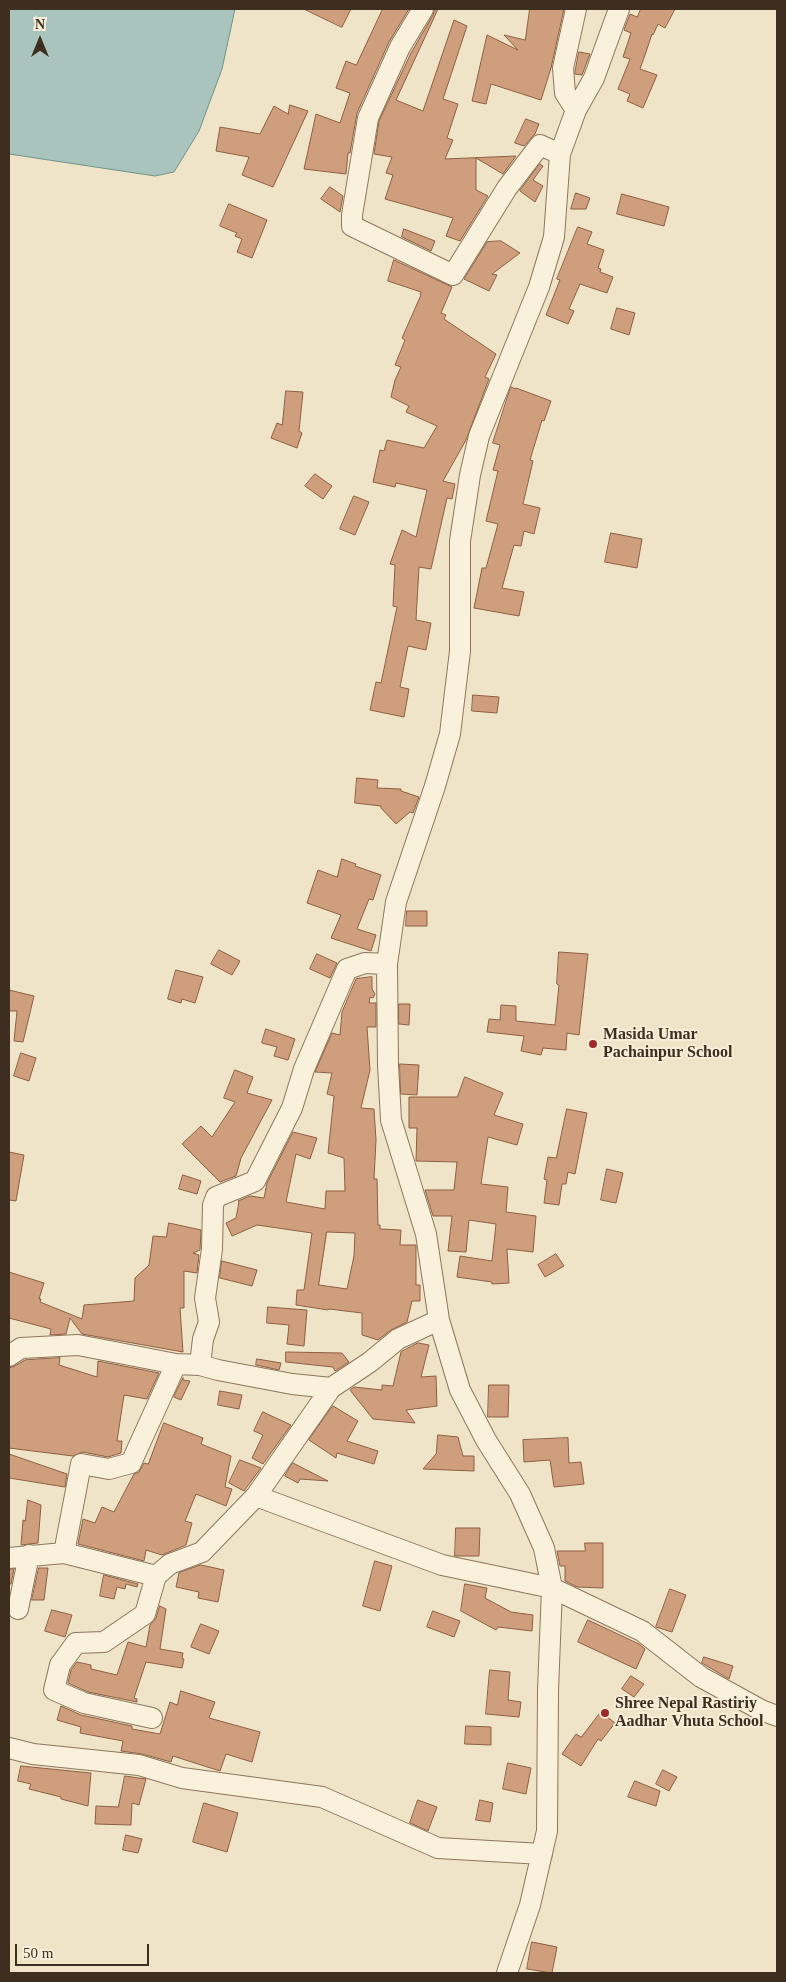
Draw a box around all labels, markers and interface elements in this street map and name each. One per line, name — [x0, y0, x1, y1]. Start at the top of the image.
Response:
north arrow — [15, 15, 65, 65]
text: N — [35, 17, 45, 32]
place label: Masida Umar Pachainpur School — [603, 1025, 732, 1063]
marker: Masida Umar Pachainpur School — [587, 1038, 599, 1050]
place label: Shree Nepal Rastiriy Aadhar Vhuta School — [615, 1694, 763, 1732]
marker: Shree Nepal Rastiriy Aadhar Vhuta School — [599, 1707, 611, 1719]
scale bar — [18, 1934, 151, 1966]
text: 50 m — [23, 1945, 53, 1961]

